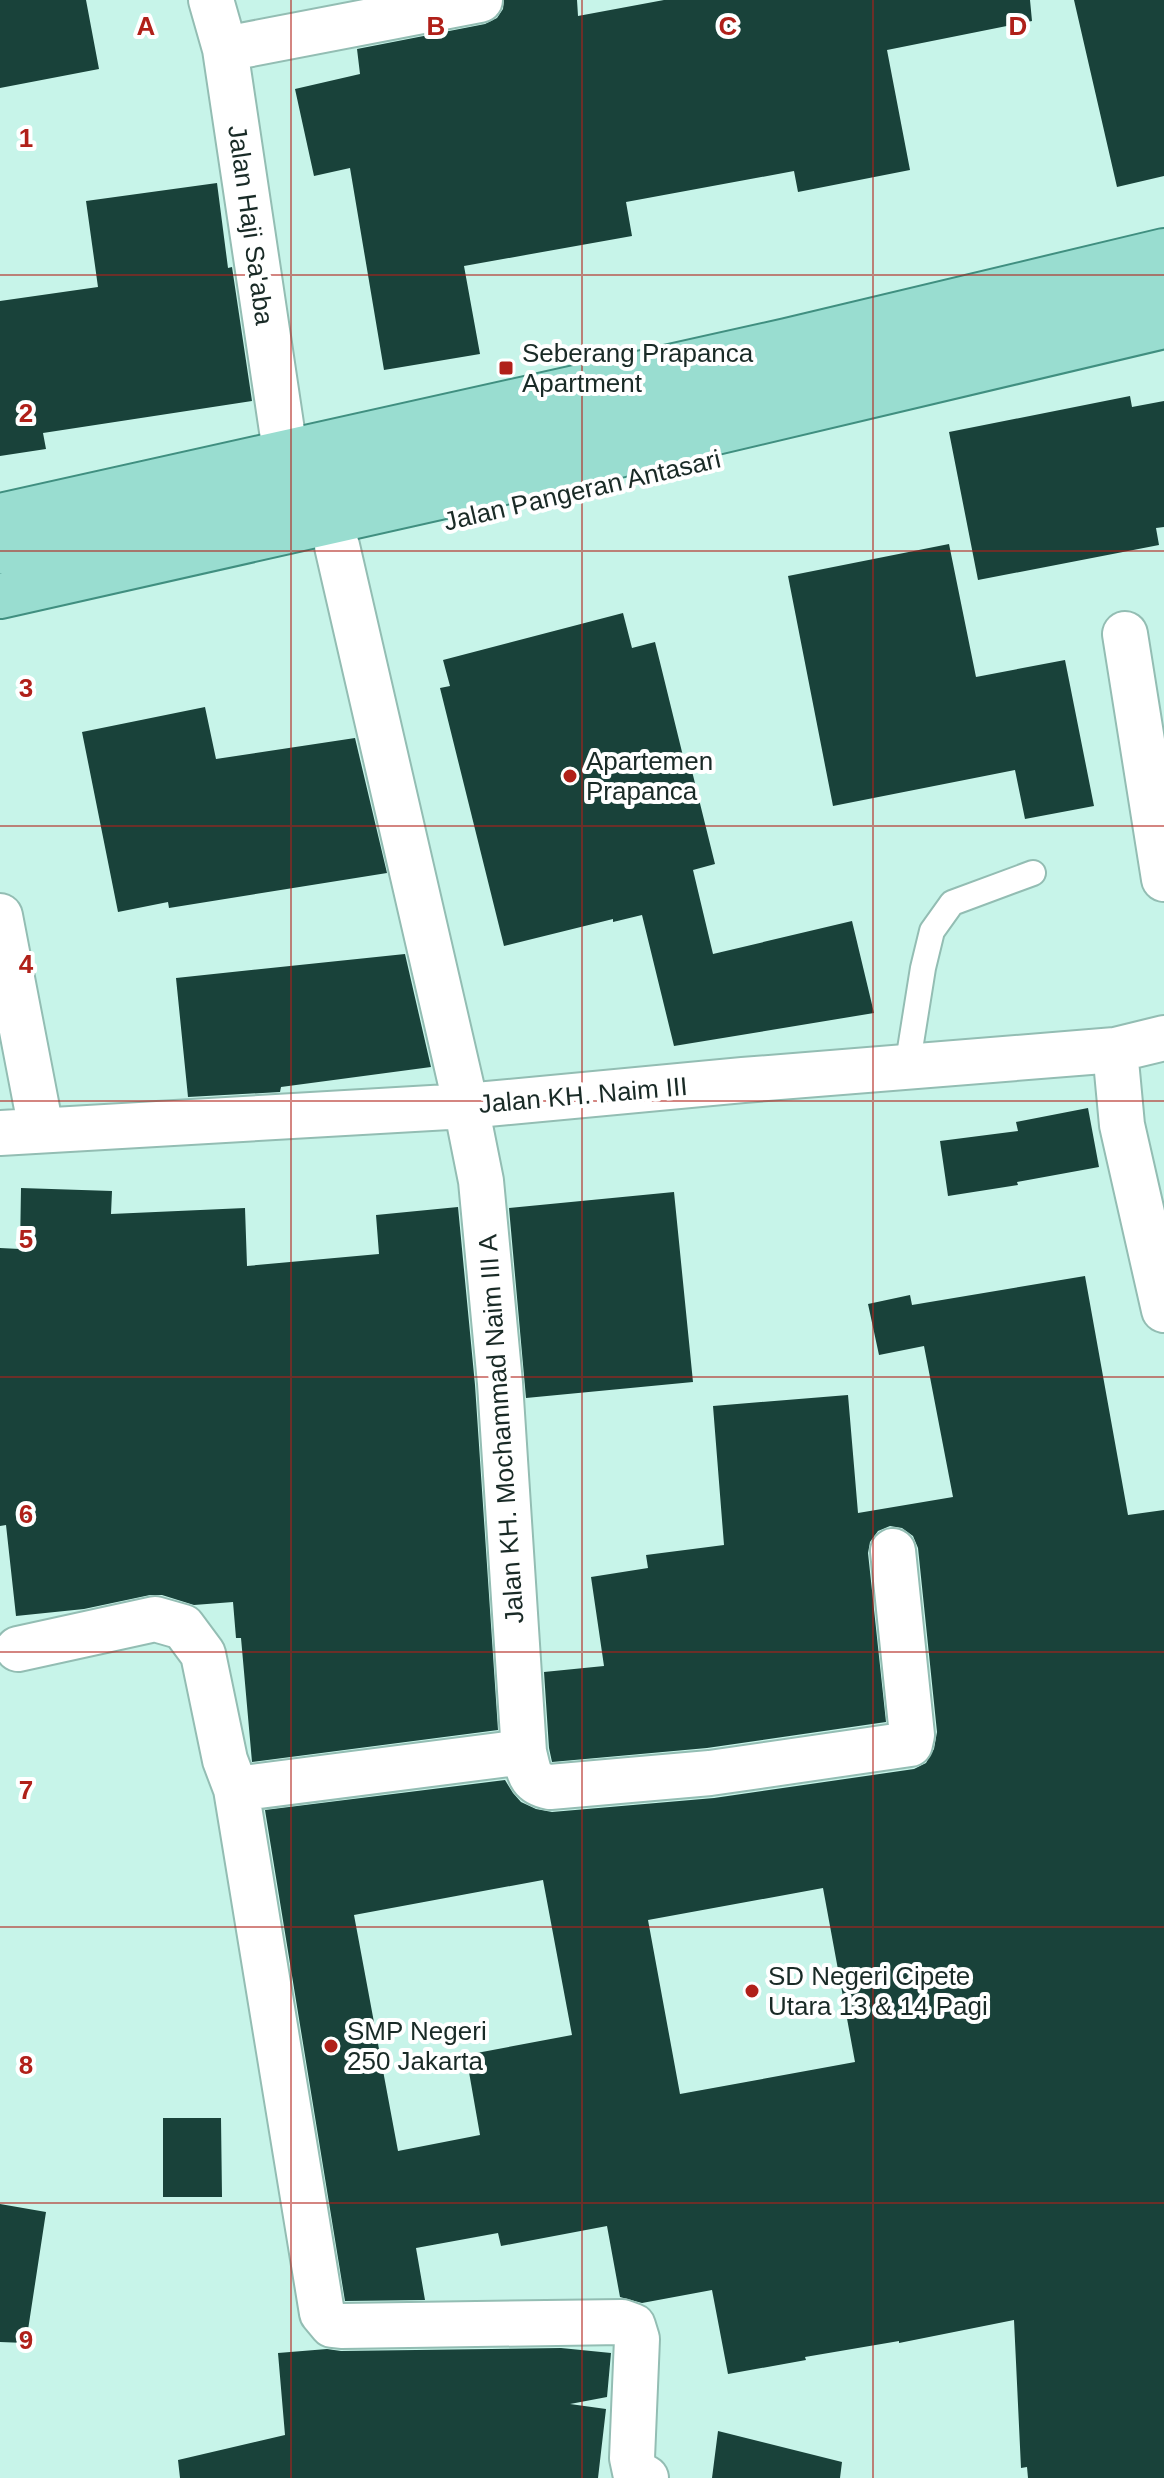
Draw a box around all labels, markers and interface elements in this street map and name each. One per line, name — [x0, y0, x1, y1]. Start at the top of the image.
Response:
text: A — [137, 11, 156, 41]
text: B — [427, 11, 445, 41]
text: C — [719, 11, 738, 41]
text: D — [1009, 11, 1027, 41]
text: 1 — [19, 123, 33, 153]
street label: Jalan Haji Sa'aba — [222, 123, 280, 327]
place label: Seberang Prapanca Apartment — [522, 338, 754, 398]
marker: Seberang Prapanca Apartment — [497, 359, 515, 377]
text: 2 — [19, 398, 33, 428]
street label: Jalan Pangeran Antasari — [441, 444, 723, 536]
text: 3 — [19, 673, 33, 703]
place label: Apartemen Prapanca — [586, 746, 713, 806]
marker: Apartemen Prapanca — [561, 767, 579, 785]
text: 4 — [19, 949, 34, 979]
street label: Jalan KH. Naim III — [477, 1071, 689, 1119]
text: 5 — [19, 1224, 33, 1254]
street label: Jalan KH. Mochammad Naim III A — [472, 1233, 530, 1625]
text: 6 — [19, 1499, 33, 1529]
text: 7 — [19, 1775, 33, 1805]
place label: SD Negeri Cipete Utara 13 & 14 Pagi — [768, 1961, 988, 2021]
marker: SD Negeri Cipete Utara 13 & 14 Pagi — [743, 1982, 761, 2000]
place label: SMP Negeri 250 Jakarta — [347, 2016, 487, 2076]
marker: SMP Negeri 250 Jakarta — [322, 2037, 340, 2055]
text: 8 — [19, 2050, 33, 2080]
text: 9 — [19, 2325, 33, 2355]

